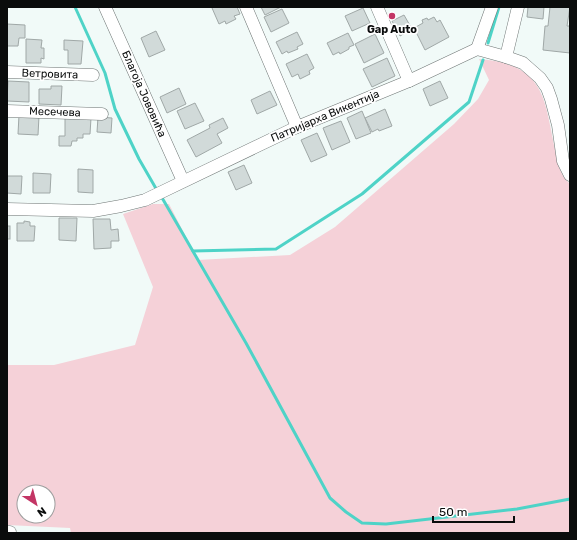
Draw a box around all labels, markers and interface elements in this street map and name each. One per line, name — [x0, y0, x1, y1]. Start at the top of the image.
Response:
marker: Gap Auto — [387, 11, 397, 21]
place label: Gap Auto — [367, 23, 417, 36]
street label: Благоја Јововића — [119, 49, 169, 139]
street label: Ветровита — [21, 67, 79, 81]
street label: Патријарха Викентија — [269, 87, 381, 145]
street label: Месечева — [29, 105, 81, 119]
north arrow — [16, 484, 56, 524]
scale bar — [433, 498, 514, 524]
text: N — [34, 504, 49, 519]
text: 50 m — [439, 505, 467, 519]

